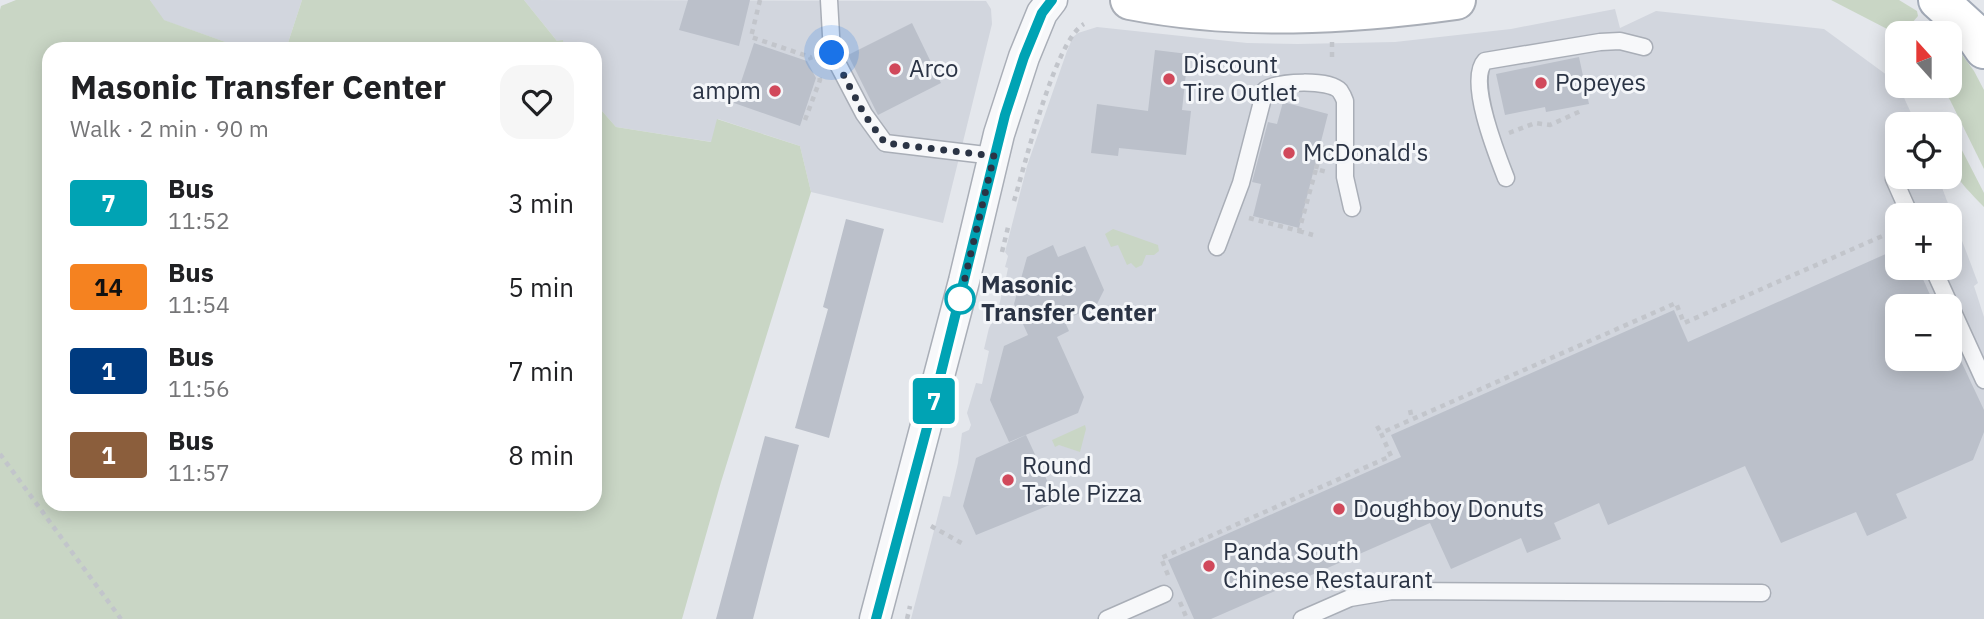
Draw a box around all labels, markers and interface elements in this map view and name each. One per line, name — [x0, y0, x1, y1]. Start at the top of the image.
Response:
north arrow — [1885, 21, 1962, 98]
map controls — [1885, 21, 1962, 371]
your location — [814, 35, 849, 70]
place label: Discount Tire Outlet — [1183, 48, 1297, 108]
place label: Arco — [909, 52, 958, 84]
marker: Arco — [887, 61, 903, 77]
text: Masonic Transfer Center — [70, 65, 446, 108]
button: heart — [500, 65, 574, 139]
place label: Popeyes — [1555, 66, 1646, 98]
marker: Discount Tire Outlet — [1161, 71, 1177, 87]
place label: ampm — [692, 74, 761, 106]
marker: Popeyes — [1533, 75, 1549, 91]
marker: ampm — [767, 83, 783, 99]
button: locate — [1885, 112, 1962, 189]
text: Walk · 2 min · 90 m — [70, 113, 269, 143]
place label: McDonald's — [1303, 136, 1429, 168]
marker: McDonald's — [1281, 145, 1297, 161]
text: Bus — [168, 171, 214, 205]
text: 3 min — [508, 186, 574, 220]
text: 7 — [101, 187, 116, 219]
button: + — [1885, 203, 1962, 280]
text: 11:52 — [168, 205, 230, 235]
text: Bus — [168, 255, 214, 289]
place label: Masonic Transfer Center — [981, 268, 1157, 328]
text: 5 min — [508, 270, 574, 304]
text: 14 — [94, 271, 123, 303]
marker: Masonic Transfer Center — [945, 284, 975, 314]
text: 11:54 — [168, 289, 230, 319]
button: − — [1885, 294, 1962, 371]
text: Bus — [168, 339, 214, 373]
text: 7 min — [508, 354, 574, 388]
text: 1 — [101, 355, 116, 387]
text: 11:56 — [168, 373, 230, 403]
line badge: 7 — [911, 378, 957, 424]
text: 7 — [927, 385, 941, 417]
text: Bus — [168, 423, 214, 457]
text: 8 min — [508, 438, 574, 472]
text: 1 — [101, 439, 116, 471]
place label: Round Table Pizza — [1022, 449, 1142, 509]
text: 11:57 — [168, 457, 230, 487]
marker: Round Table Pizza — [1000, 472, 1016, 488]
place label: Doughboy Donuts — [1353, 492, 1544, 524]
marker: Doughboy Donuts — [1331, 501, 1347, 517]
place label: Panda South Chinese Restaurant — [1223, 535, 1433, 595]
marker: Panda South Chinese Restaurant — [1201, 558, 1217, 574]

